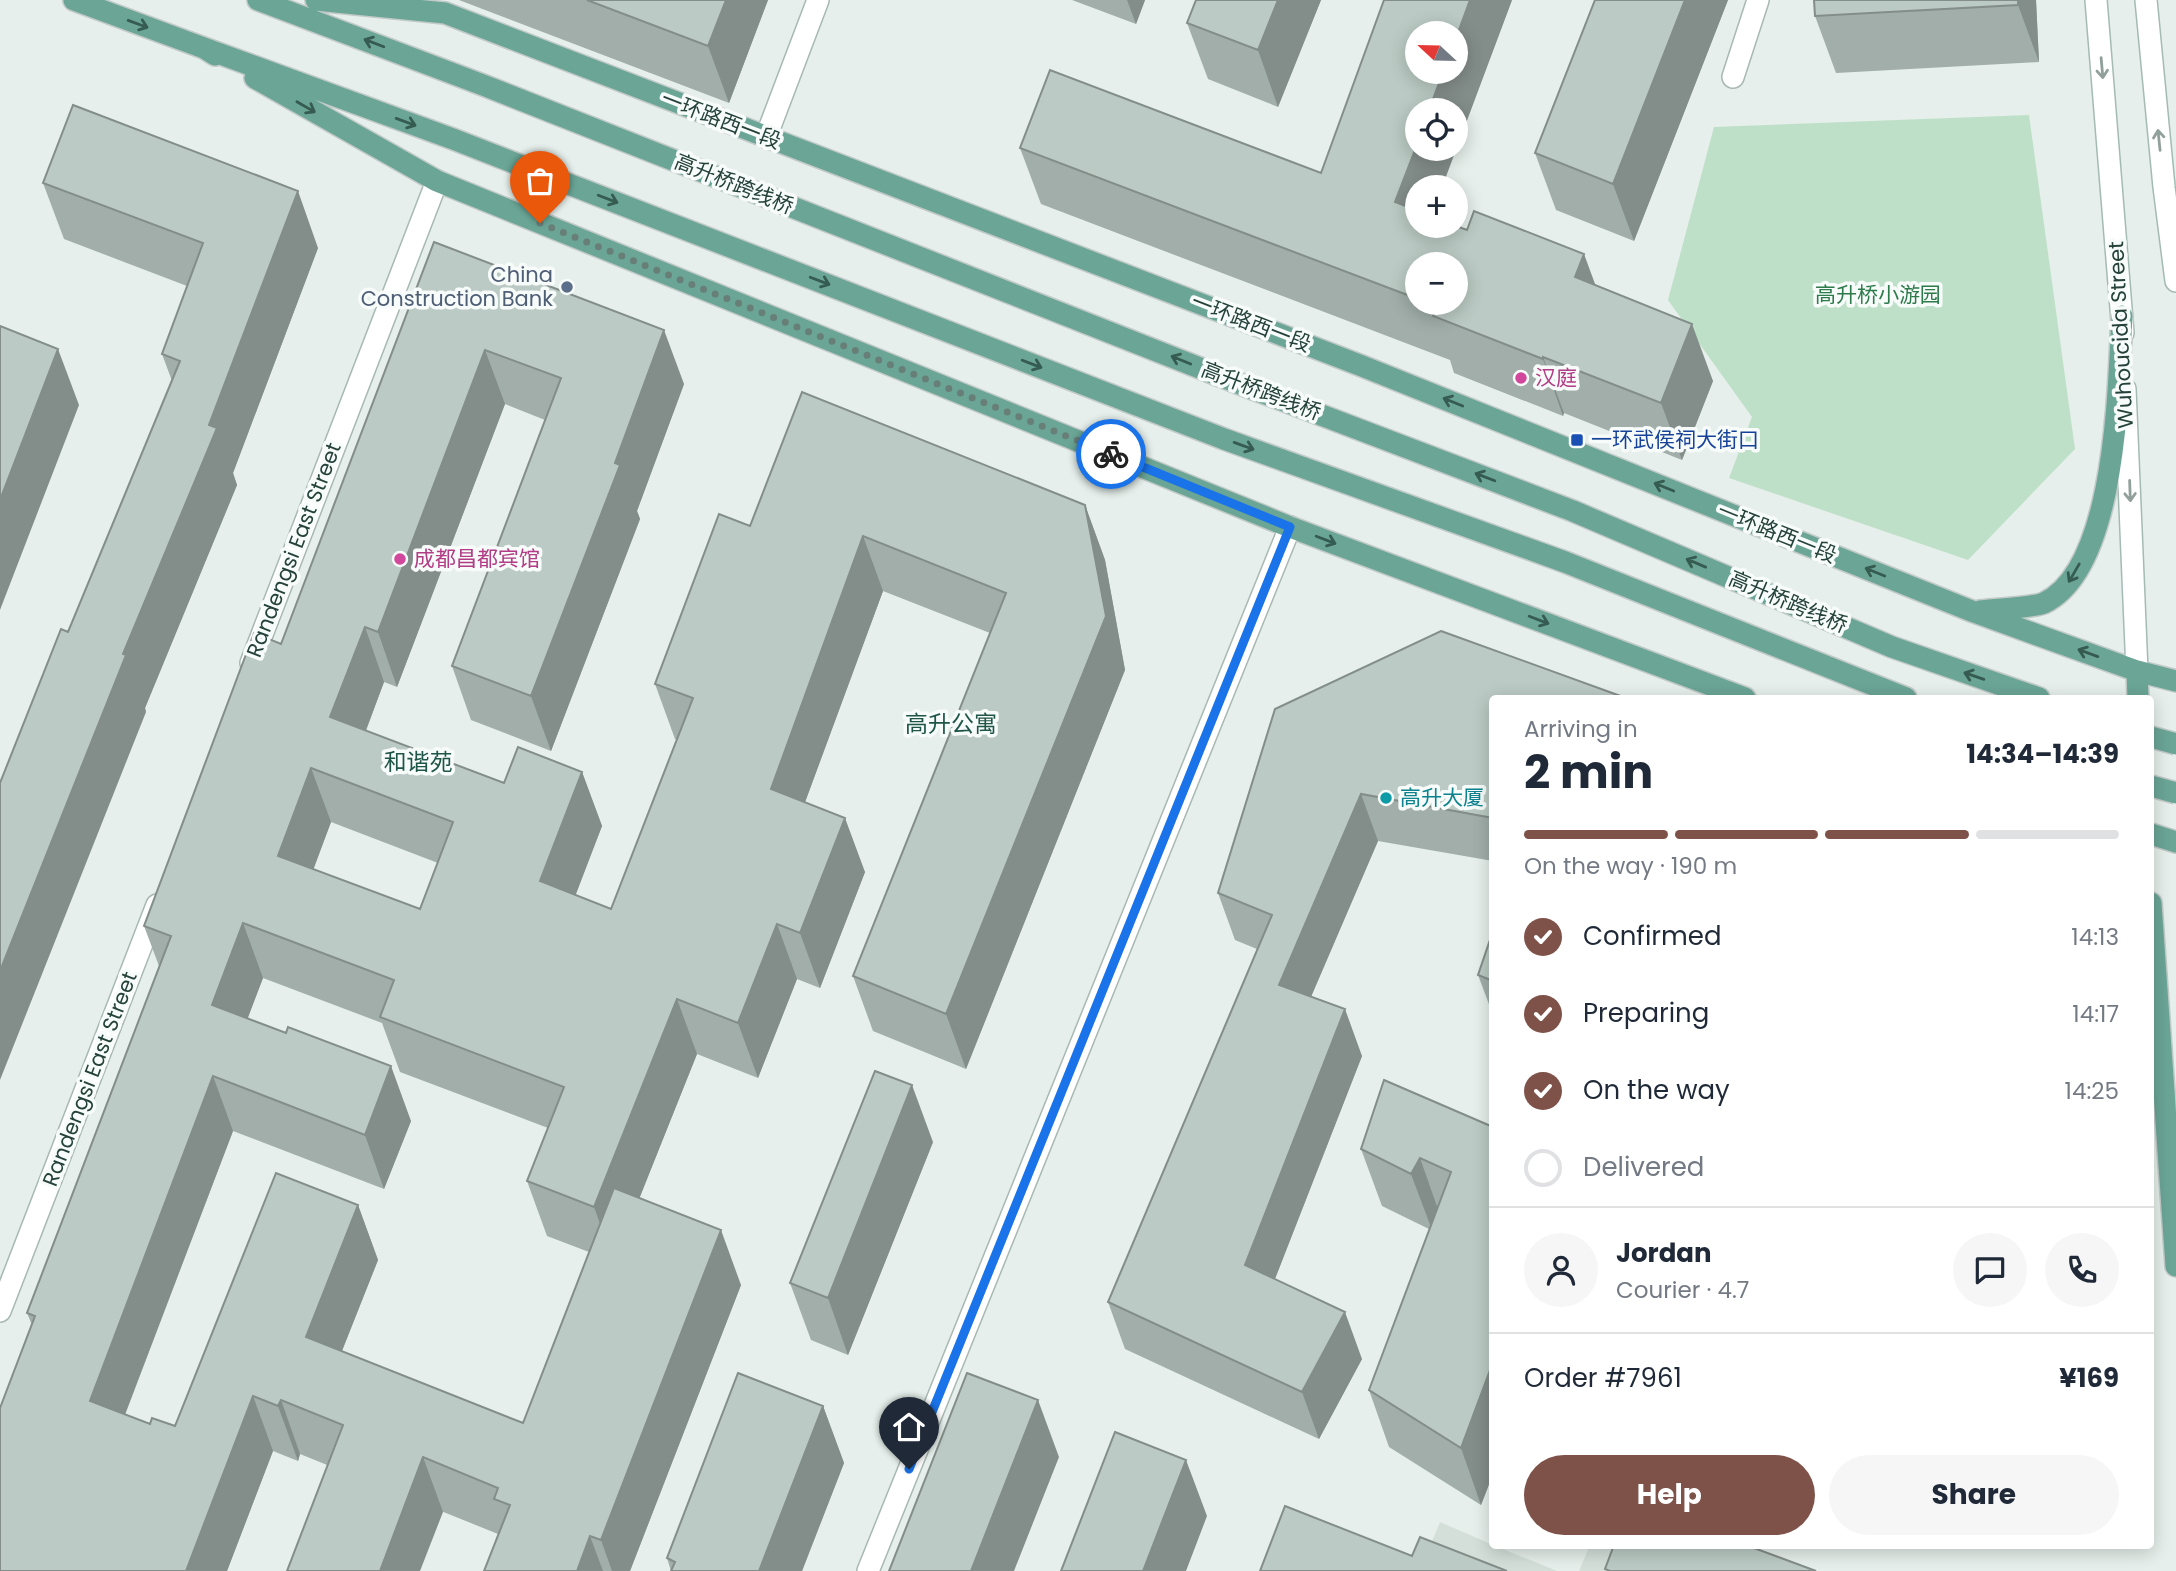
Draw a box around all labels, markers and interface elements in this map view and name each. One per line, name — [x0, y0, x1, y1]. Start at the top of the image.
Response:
one-way arrow — [126, 19, 148, 31]
north arrow — [1405, 21, 1468, 84]
map controls — [1405, 21, 1468, 315]
one-way arrow — [363, 36, 385, 49]
one-way arrow — [2096, 56, 2109, 79]
street label: 一环路西一段 — [657, 83, 785, 156]
button: locate — [1405, 98, 1468, 161]
one-way arrow — [295, 100, 315, 114]
one-way arrow — [395, 116, 417, 129]
one-way arrow — [2153, 129, 2166, 152]
street label: 高升桥跨线桥 — [670, 146, 798, 221]
pin — [510, 151, 570, 223]
icon: bag — [521, 162, 559, 200]
button: + — [1405, 175, 1468, 238]
one-way arrow — [597, 193, 619, 206]
street label: Wuhoucida Street — [2101, 241, 2140, 429]
button: − — [1405, 252, 1468, 315]
place label: China Construction Bank — [361, 260, 553, 313]
one-way arrow — [809, 276, 831, 289]
marker: China Construction Bank — [559, 279, 575, 295]
park label: 高升桥小游园 — [1815, 280, 1941, 309]
street label: 一环路西一段 — [1187, 286, 1315, 359]
one-way arrow — [1171, 353, 1193, 366]
street label: 高升桥跨线桥 — [1197, 354, 1325, 427]
one-way arrow — [1021, 359, 1043, 371]
place label: 汉庭 — [1535, 363, 1577, 392]
marker: 汉庭 — [1513, 370, 1529, 386]
one-way arrow — [1443, 395, 1464, 408]
courier — [1076, 419, 1146, 489]
place label: 一环武侯祠大街口 — [1591, 425, 1759, 454]
marker: 一环武侯祠大街口 — [1569, 432, 1585, 448]
icon: bike — [1092, 435, 1130, 473]
street label: Randengsi East Street — [239, 438, 348, 661]
one-way arrow — [1233, 441, 1255, 453]
one-way arrow — [1475, 470, 1496, 482]
one-way arrow — [2123, 479, 2136, 502]
one-way arrow — [1654, 480, 1675, 493]
street label: 一环路西一段 — [1713, 495, 1841, 570]
one-way arrow — [1314, 535, 1336, 547]
place label: 成都昌都宾馆 — [414, 544, 540, 573]
marker: 成都昌都宾馆 — [392, 551, 408, 567]
one-way arrow — [1685, 556, 1707, 569]
one-way arrow — [2067, 563, 2082, 582]
street label: 高升桥跨线桥 — [1725, 564, 1852, 640]
one-way arrow — [1865, 565, 1886, 578]
one-way arrow — [1527, 615, 1549, 628]
one-way arrow — [2077, 646, 2099, 658]
one-way arrow — [1964, 669, 1986, 681]
district label: 高升公寓 — [905, 708, 997, 740]
text: Arriving in — [1524, 713, 1638, 745]
text: 14:34–14:39 — [1966, 736, 2119, 772]
text: 2 min — [1524, 740, 1653, 804]
district label: 和谐苑 — [384, 746, 453, 778]
place label: 高升大厦 — [1400, 783, 1484, 812]
marker: 高升大厦 — [1378, 790, 1394, 806]
text: On the way · 190 m — [1524, 850, 1737, 882]
icon: check — [1524, 918, 1562, 956]
text: Confirmed — [1583, 918, 1721, 954]
text: 14:13 — [2071, 921, 2119, 953]
street label: Randengsi East Street — [35, 967, 144, 1190]
icon: check — [1524, 995, 1562, 1033]
text: Preparing — [1583, 995, 1709, 1031]
text: 14:17 — [2072, 998, 2119, 1030]
icon: check — [1524, 1072, 1562, 1110]
text: On the way — [1583, 1072, 1730, 1108]
text: 14:25 — [2065, 1075, 2119, 1107]
text: Delivered — [1583, 1149, 1704, 1185]
button: person — [1524, 1233, 1598, 1307]
button: chat — [1953, 1233, 2027, 1307]
button: phone — [2045, 1233, 2119, 1307]
text: Jordan — [1616, 1235, 1712, 1271]
text: Courier · 4.7 — [1616, 1274, 1749, 1306]
text: Order #7961 — [1524, 1360, 1682, 1396]
text: ¥169 — [2059, 1360, 2119, 1396]
pin — [879, 1397, 939, 1469]
icon: home — [890, 1408, 928, 1446]
button: Help — [1524, 1455, 1815, 1535]
button: Share — [1829, 1455, 2119, 1535]

